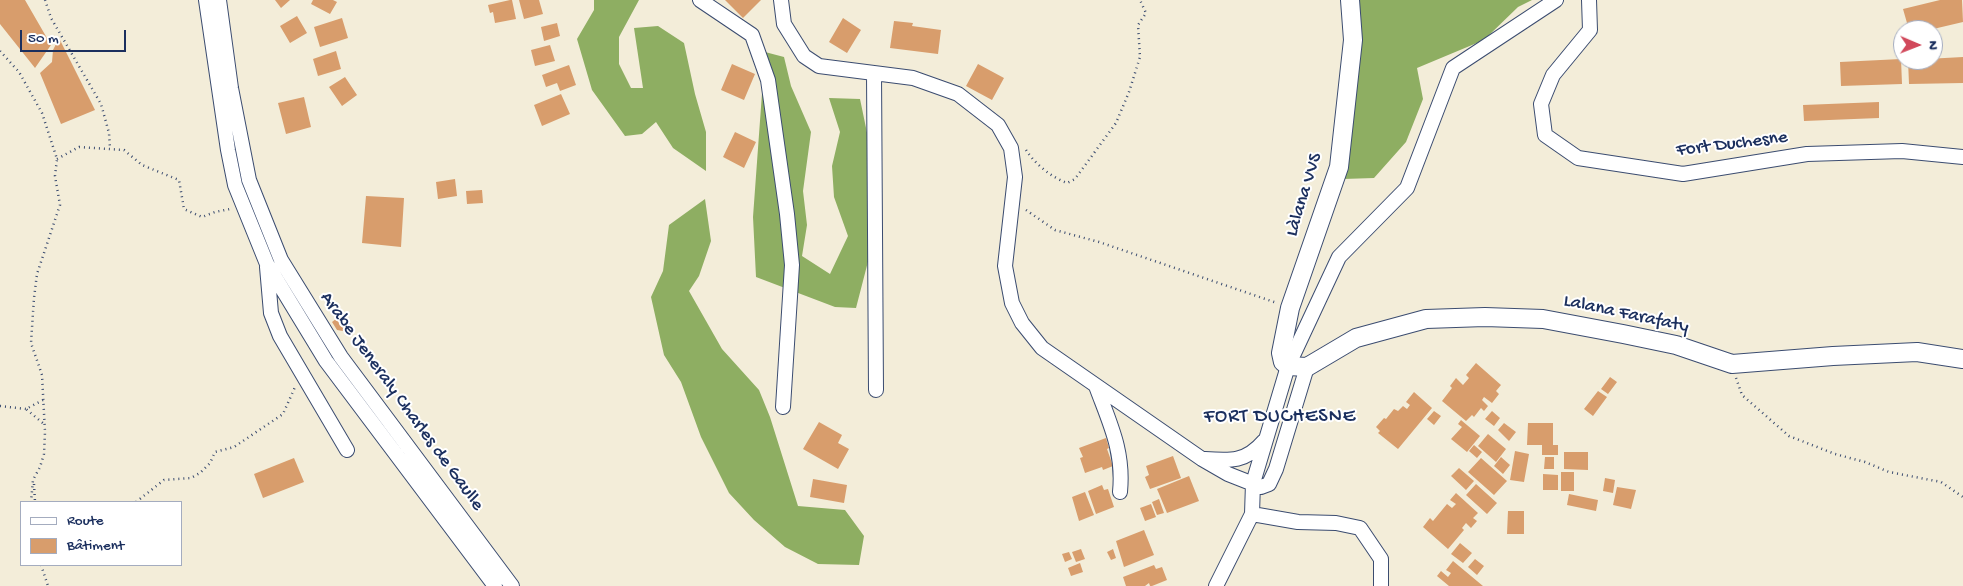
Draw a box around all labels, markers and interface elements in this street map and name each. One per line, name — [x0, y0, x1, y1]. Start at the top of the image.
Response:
scale bar — [22, 20, 129, 52]
north arrow — [1893, 20, 1943, 70]
text: 50 m — [28, 30, 59, 48]
text: N — [1924, 41, 1941, 50]
street label: Fort Duchesne — [1675, 127, 1789, 163]
street label: Làlana VVS — [1281, 150, 1329, 240]
street label: Arabe Jeneraly Charles de Gaulle — [314, 288, 488, 516]
street label: Lalana Farafaty — [1561, 291, 1691, 339]
district label: FORT DUCHESNE — [1202, 406, 1358, 430]
legend — [20, 501, 182, 566]
text: Route — [67, 512, 104, 530]
text: Bâtiment — [67, 537, 124, 555]

